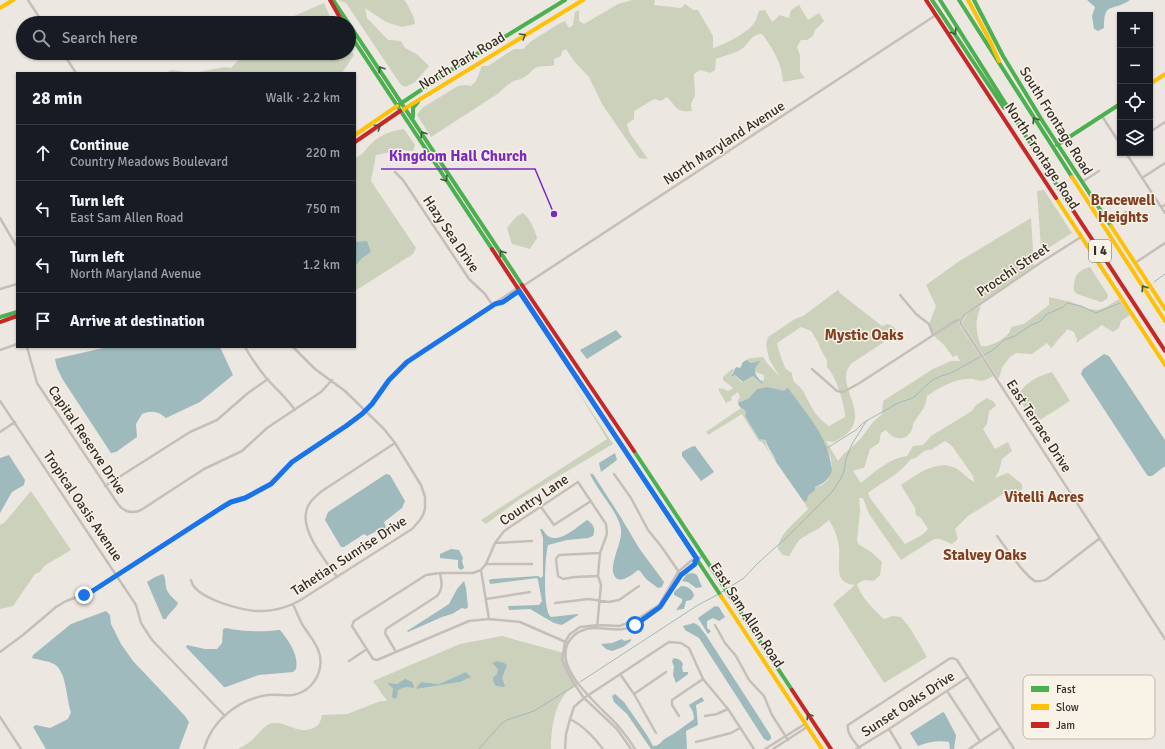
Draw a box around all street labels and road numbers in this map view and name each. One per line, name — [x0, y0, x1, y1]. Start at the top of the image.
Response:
street label: North Park Road — [416, 29, 508, 93]
street label: South Frontage Road — [1016, 64, 1096, 178]
street label: North Maryland Avenue — [660, 97, 788, 189]
street label: North Frontage Road — [1001, 99, 1083, 213]
street label: Hazy Sea Drive — [419, 192, 483, 276]
street label: Procchi Street — [973, 239, 1053, 301]
road number: I 4 — [1089, 240, 1111, 262]
street label: East Terrace Drive — [1003, 377, 1075, 475]
street label: Capital Reserve Drive — [44, 382, 130, 498]
street label: Tropical Oasis Avenue — [40, 448, 126, 564]
street label: Country Lane — [496, 471, 572, 529]
street label: Tahetian Sunrise Drive — [288, 512, 410, 600]
street label: East Sam Allen Road — [707, 559, 787, 671]
street label: Sunset Oaks Drive — [858, 667, 958, 741]

